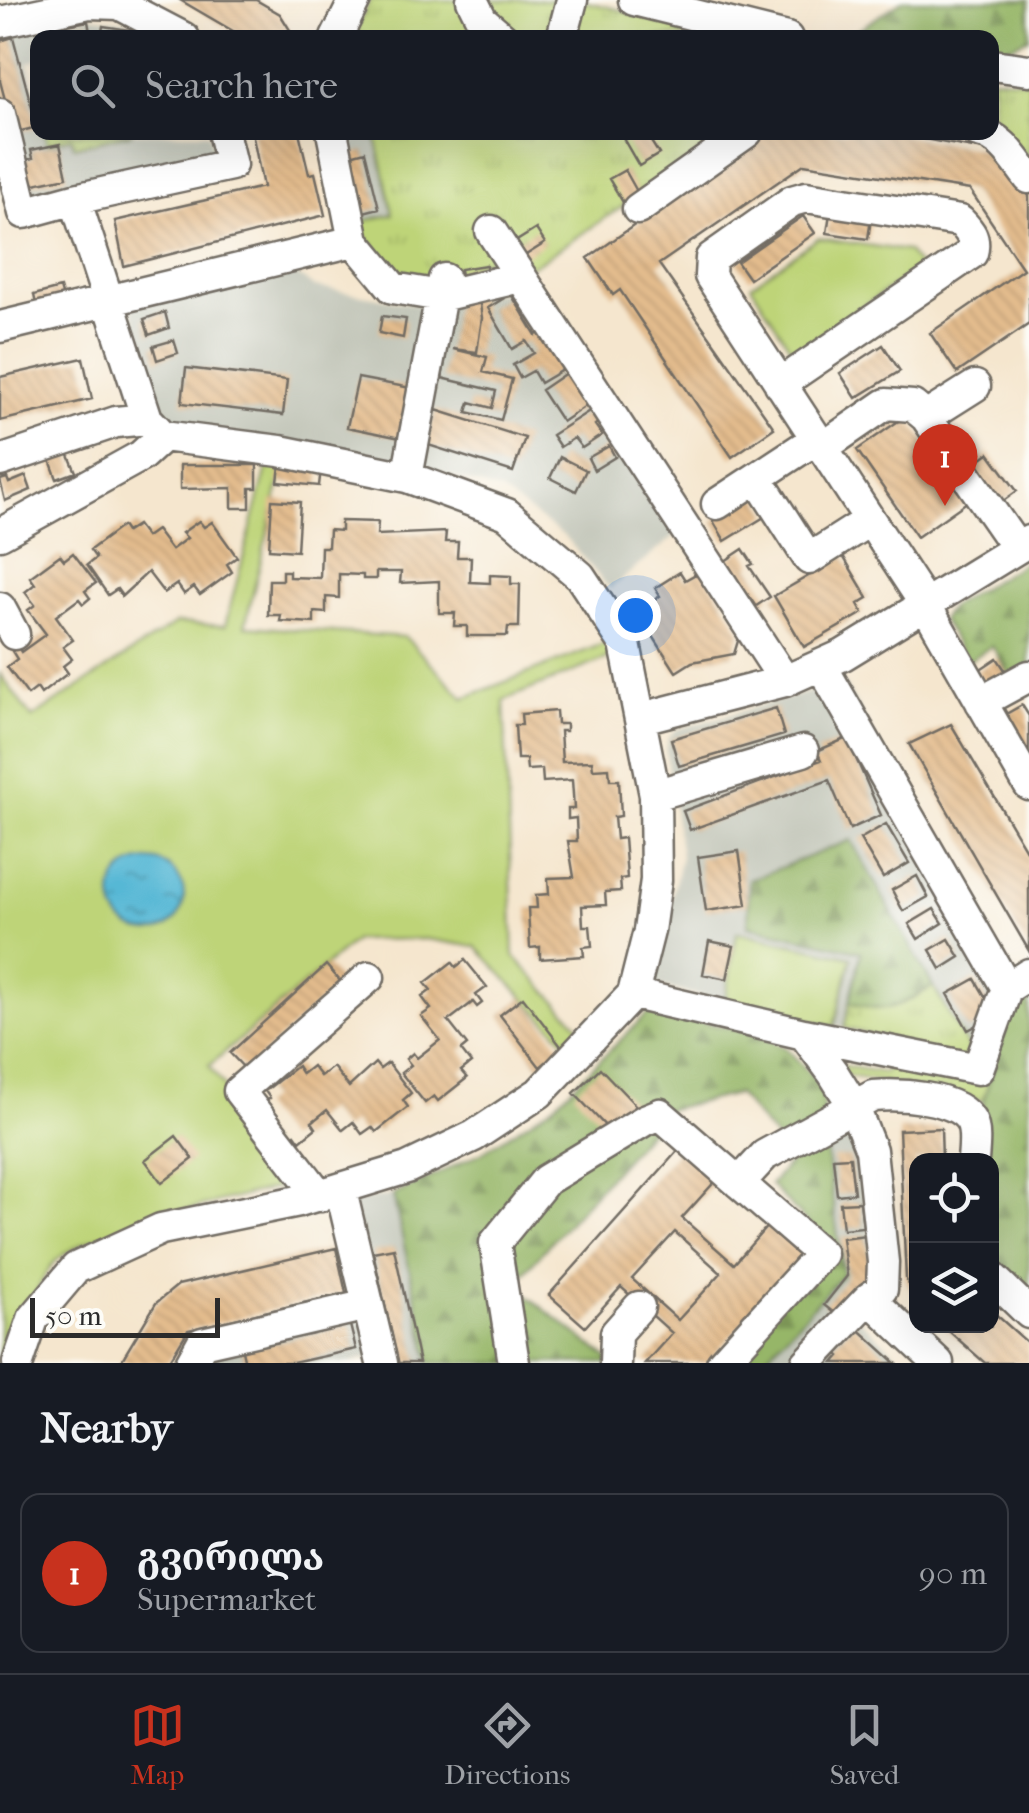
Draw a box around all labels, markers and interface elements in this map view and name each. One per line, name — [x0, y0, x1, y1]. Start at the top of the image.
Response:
search box — [30, 30, 999, 140]
icon: search — [65, 58, 120, 113]
text: Search here — [145, 63, 338, 108]
pin: 1 — [912, 424, 978, 506]
your location — [610, 590, 661, 641]
map controls — [909, 1153, 999, 1333]
button: locate — [909, 1153, 999, 1243]
button: layers — [909, 1243, 999, 1333]
scale bar — [30, 1293, 220, 1338]
text: 50 m — [45, 1299, 102, 1332]
text: Nearby — [40, 1404, 172, 1453]
text: გვირილა — [137, 1535, 324, 1580]
text: 1 — [69, 1555, 80, 1592]
text: 90 m — [919, 1555, 987, 1592]
text: Supermarket — [137, 1581, 316, 1618]
tab: Map — [130, 1698, 185, 1791]
tab: Directions — [444, 1698, 570, 1791]
tab: Saved — [830, 1698, 899, 1791]

